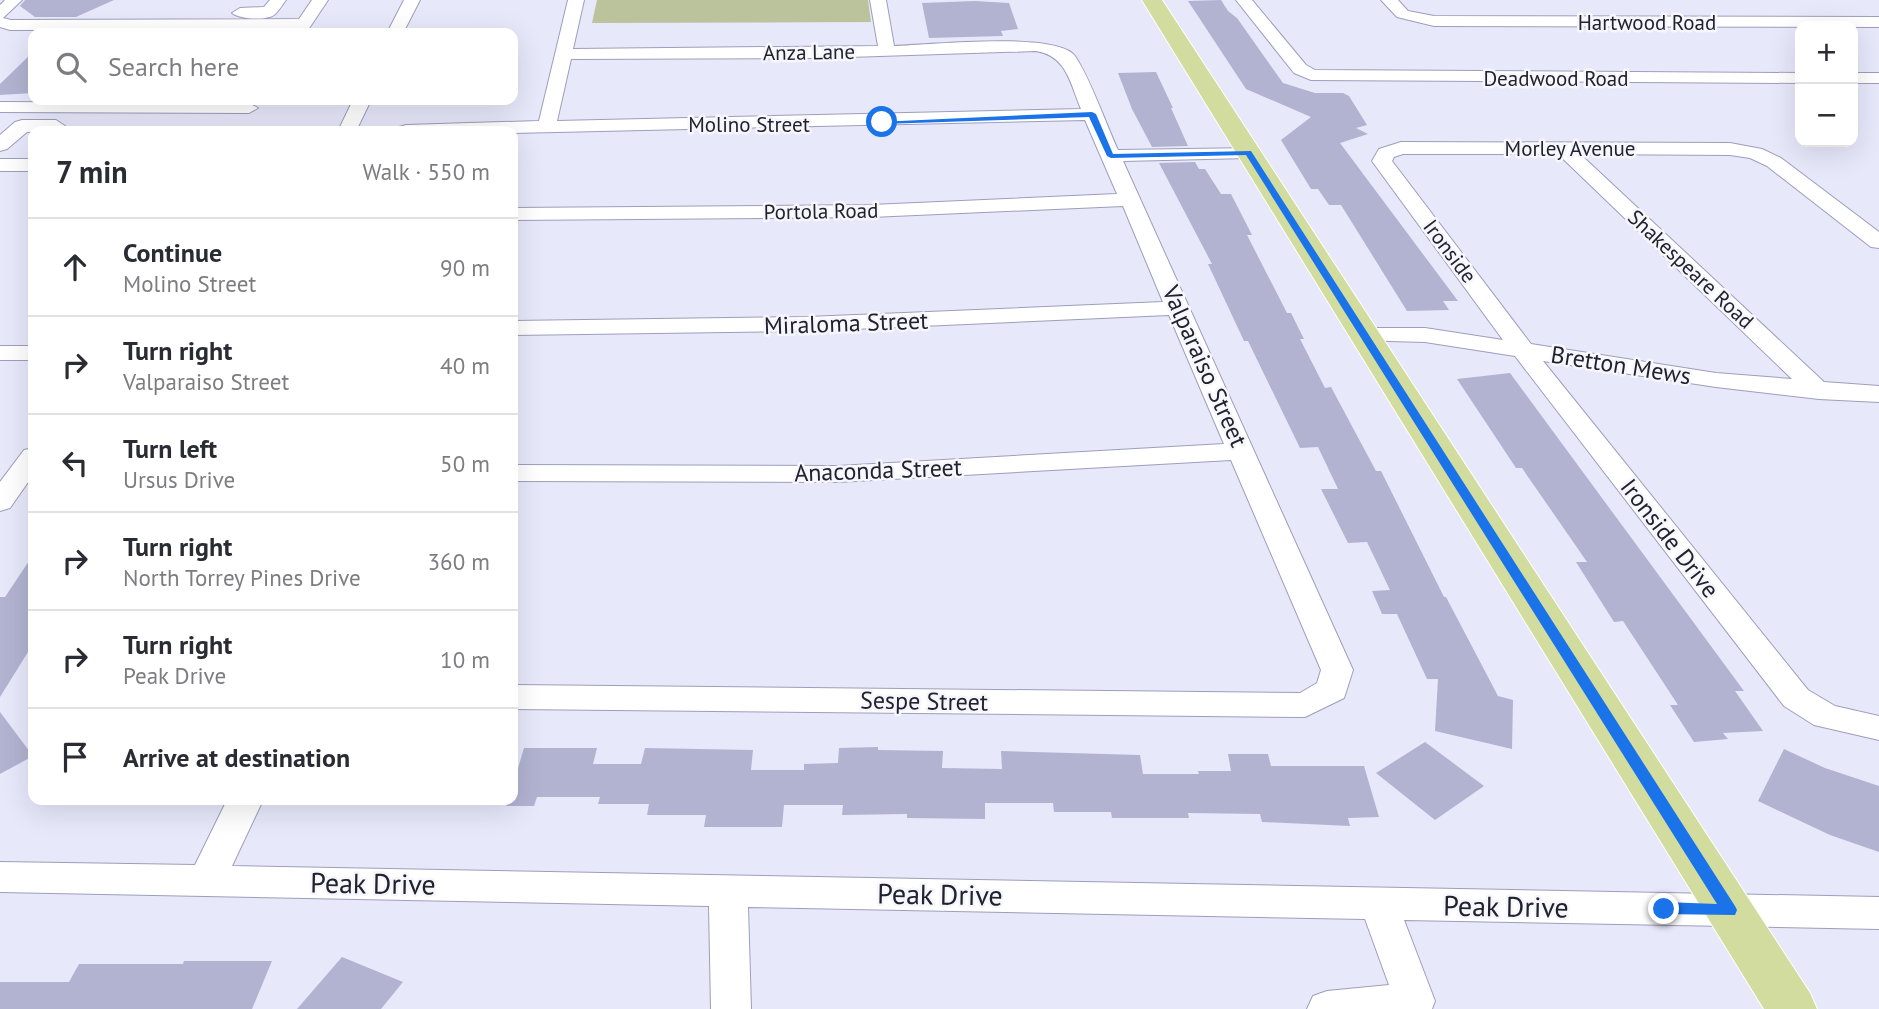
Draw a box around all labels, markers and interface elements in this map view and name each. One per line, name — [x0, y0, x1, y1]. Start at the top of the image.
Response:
street label: Hartwood Road — [1578, 9, 1716, 36]
map controls — [1795, 21, 1858, 147]
button: + — [1795, 21, 1858, 84]
search box — [28, 28, 518, 105]
street label: Anza Lane — [763, 38, 855, 66]
icon: search — [52, 48, 90, 86]
text: Search here — [108, 50, 239, 83]
street label: Deadwood Road — [1483, 65, 1629, 92]
button: − — [1795, 84, 1858, 147]
route start — [866, 106, 897, 137]
street label: Molino Street — [688, 111, 810, 138]
street label: Morley Avenue — [1505, 135, 1635, 162]
text: 7 min — [56, 152, 128, 191]
text: Walk · 550 m — [363, 157, 490, 186]
street label: Portola Road — [763, 197, 879, 225]
street label: Shakespeare Road — [1622, 204, 1760, 334]
street label: Ironside — [1417, 214, 1483, 288]
text: Continue — [123, 236, 222, 269]
icon: ahead — [56, 248, 94, 286]
text: 90 m — [440, 253, 490, 282]
text: Molino Street — [123, 269, 256, 298]
street label: Valparaiso Street — [1155, 280, 1254, 452]
street label: Miraloma Street — [763, 305, 929, 341]
text: Turn right — [123, 334, 232, 367]
street label: Bretton Mews — [1549, 339, 1693, 391]
icon: right — [56, 346, 94, 384]
text: 40 m — [440, 351, 490, 380]
text: Valparaiso Street — [123, 367, 289, 396]
text: Turn left — [123, 432, 217, 465]
icon: left — [56, 444, 94, 482]
text: 50 m — [440, 449, 490, 478]
street label: Anaconda Street — [794, 452, 962, 488]
text: Ursus Drive — [123, 465, 235, 494]
street label: Ironside Drive — [1614, 472, 1726, 604]
text: Turn right — [123, 530, 232, 563]
icon: right — [56, 542, 94, 580]
text: 360 m — [428, 547, 490, 576]
text: North Torrey Pines Drive — [123, 563, 361, 592]
text: Turn right — [123, 628, 232, 661]
icon: right — [56, 640, 94, 678]
text: 10 m — [440, 645, 490, 674]
text: Peak Drive — [123, 661, 226, 690]
street label: Sespe Street — [860, 684, 988, 718]
icon: arrive — [56, 738, 94, 776]
text: Arrive at destination — [123, 741, 350, 774]
street label: Peak Drive — [310, 863, 436, 903]
street label: Peak Drive — [877, 874, 1003, 914]
street label: Peak Drive — [1443, 886, 1569, 926]
route end — [1648, 893, 1679, 924]

